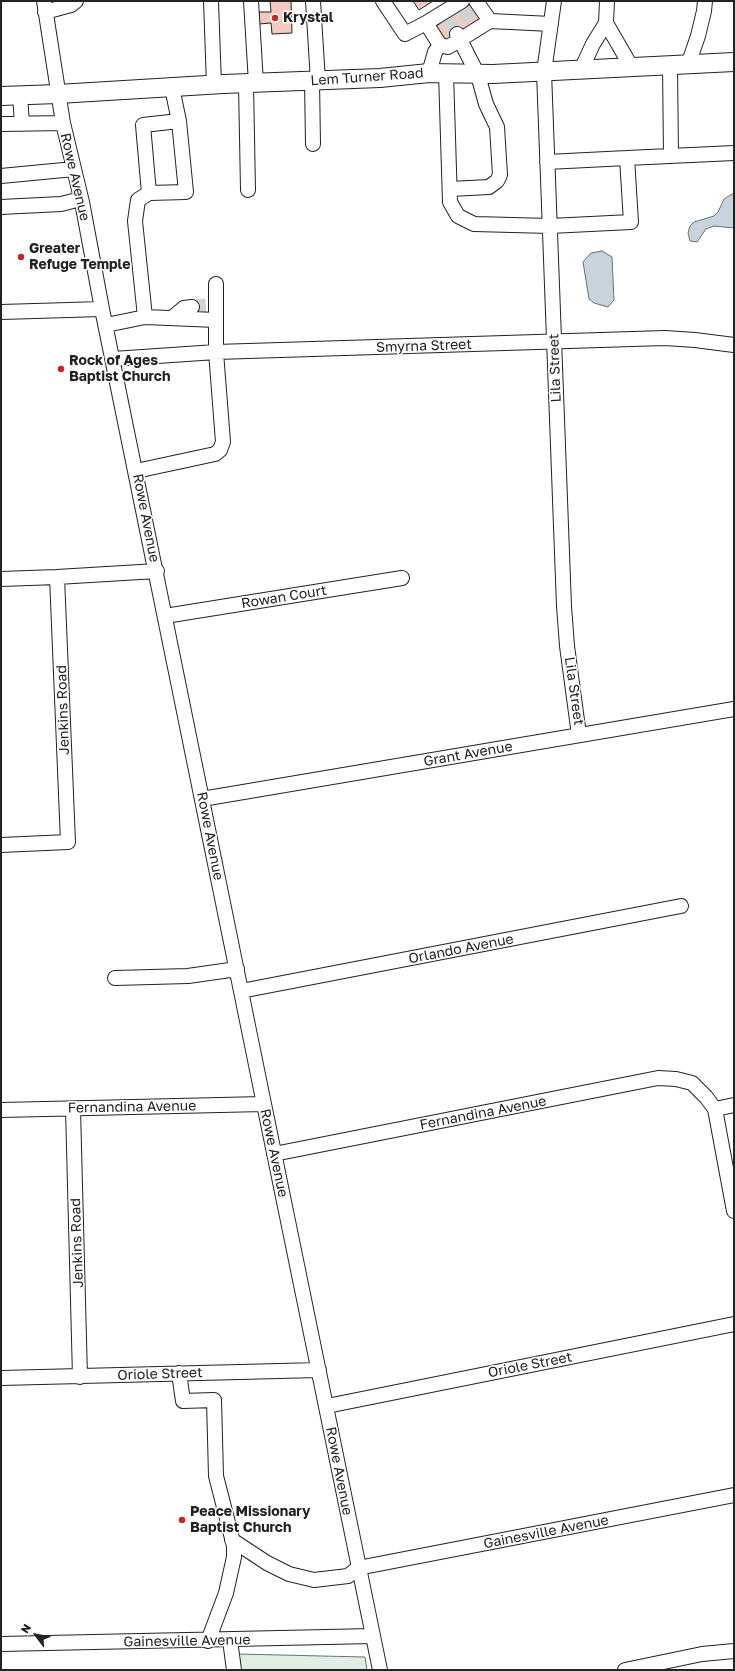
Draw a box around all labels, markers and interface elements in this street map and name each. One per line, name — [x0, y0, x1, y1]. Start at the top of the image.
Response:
place label: Krystal — [283, 10, 333, 26]
marker: Krystal — [270, 13, 280, 23]
street label: Lem Turner Road — [310, 65, 424, 89]
street label: Rowe Avenue — [57, 131, 93, 223]
place label: Greater Refuge Temple — [29, 241, 130, 274]
marker: Greater Refuge Temple — [16, 252, 26, 262]
street label: Lila Street — [545, 333, 565, 403]
street label: Smyrna Street — [376, 336, 472, 356]
place label: Rock of Ages Baptist Church — [69, 353, 170, 386]
marker: Rock of Ages Baptist Church — [56, 364, 66, 374]
street label: Rowe Avenue — [129, 472, 163, 564]
street label: Rowan Court — [240, 582, 328, 612]
street label: Lila Street — [561, 656, 587, 726]
street label: Jenkins Road — [53, 665, 73, 755]
street label: Grant Avenue — [422, 738, 514, 770]
street label: Rowe Avenue — [193, 790, 227, 882]
street label: Orlando Avenue — [407, 931, 515, 967]
street label: Fernandina Avenue — [418, 1092, 548, 1134]
street label: Fernandina Avenue — [68, 1097, 196, 1117]
street label: Rowe Avenue — [256, 1107, 292, 1199]
street label: Jenkins Road — [67, 1198, 87, 1288]
street label: Oriole Street — [486, 1349, 574, 1381]
street label: Oriole Street — [117, 1364, 203, 1384]
street label: Rowe Avenue — [322, 1425, 356, 1517]
place label: Peace Missionary Baptist Church — [190, 1504, 310, 1536]
street label: Gainesville Avenue — [482, 1512, 610, 1552]
marker: Peace Missionary Baptist Church — [177, 1515, 187, 1525]
north arrow — [16, 1615, 56, 1655]
text: N — [18, 1621, 33, 1635]
street label: Gainesville Avenue — [123, 1631, 251, 1651]

